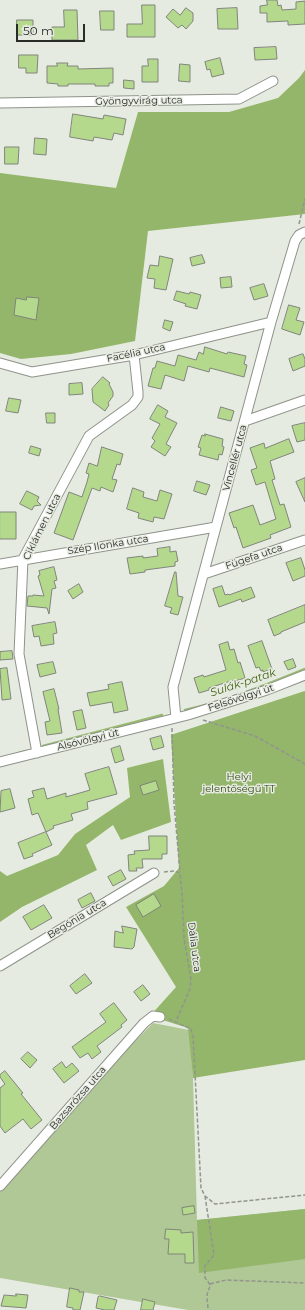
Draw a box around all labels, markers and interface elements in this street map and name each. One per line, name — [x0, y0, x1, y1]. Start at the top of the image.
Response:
scale bar — [18, 16, 87, 42]
text: 50 m — [23, 23, 54, 38]
street label: Gyöngyvirág utca — [95, 94, 183, 108]
street label: Facélia utca — [106, 341, 166, 365]
street label: Vincellér utca — [220, 424, 250, 492]
street label: Ciklámen utca — [21, 492, 63, 562]
street label: Szép Ilonka utca — [67, 533, 149, 557]
street label: Fügefa utca — [224, 542, 284, 572]
water label: Sulák-patak — [209, 666, 277, 700]
street label: Felsővölgyi út — [207, 682, 275, 714]
street label: Alsóvölgyi út — [56, 727, 120, 753]
park label: Helyi jelentőségű TT — [202, 771, 276, 794]
street label: Begónia utca — [45, 897, 109, 941]
street label: Dália utca — [185, 921, 203, 973]
street label: Bazsarózsa utca — [47, 1064, 109, 1132]

